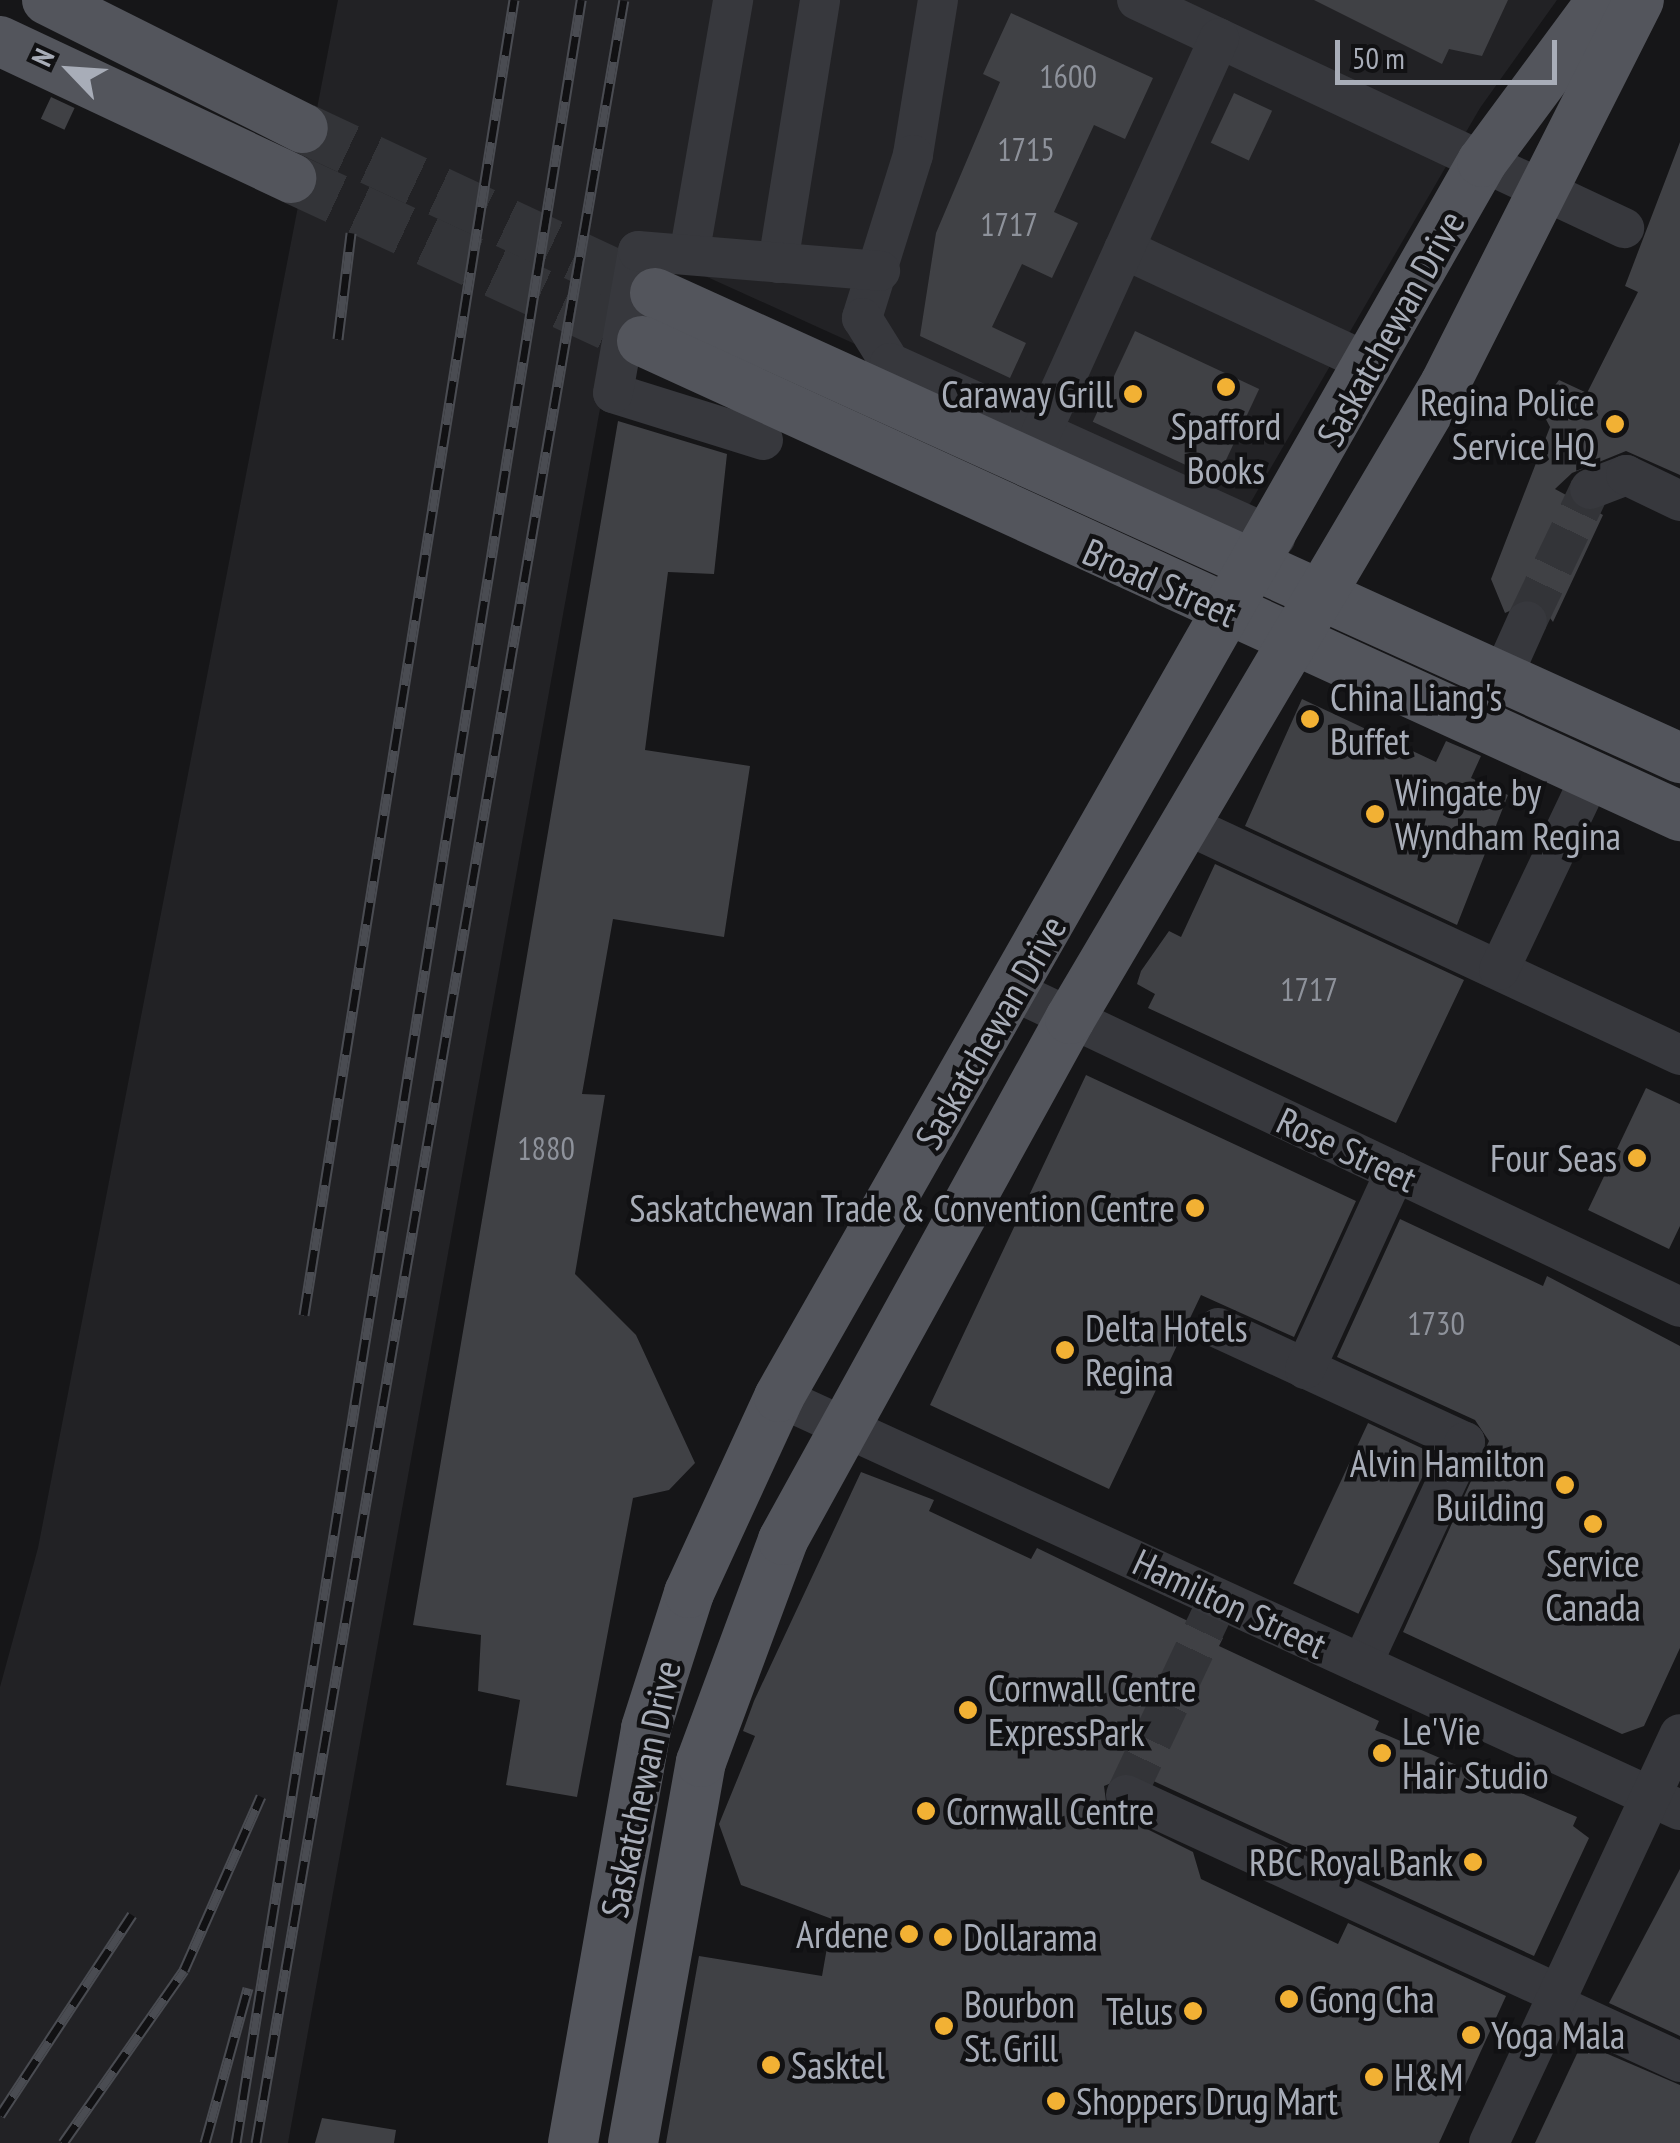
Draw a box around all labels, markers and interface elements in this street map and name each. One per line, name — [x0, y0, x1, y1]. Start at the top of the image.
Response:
north arrow — [20, 20, 120, 120]
scale bar — [1340, 20, 1562, 82]
text: 50 m — [1352, 38, 1405, 77]
text: N — [22, 42, 62, 72]
house number: 1600 — [1039, 57, 1097, 95]
house number: 1715 — [997, 130, 1055, 168]
street label: Saskatchewan Drive — [1307, 203, 1473, 453]
house number: 1717 — [980, 205, 1038, 243]
place label: Caraway Grill — [940, 371, 1113, 417]
marker: Spafford Books — [1215, 376, 1237, 398]
place label: Regina Police Service HQ — [1420, 379, 1595, 468]
marker: Caraway Grill — [1122, 383, 1144, 405]
place label: Spafford Books — [1171, 403, 1281, 492]
marker: Regina Police Service HQ — [1604, 413, 1626, 435]
street label: Broad Street — [1076, 528, 1244, 636]
place label: China Liang's Buffet — [1330, 674, 1502, 764]
marker: China Liang's Buffet — [1299, 708, 1321, 730]
place label: Wingate by Wyndham Regina — [1395, 769, 1621, 858]
marker: Wingate by Wyndham Regina — [1364, 803, 1386, 825]
street label: Saskatchewan Drive — [905, 907, 1075, 1157]
house number: 1717 — [1280, 970, 1338, 1008]
street label: Rose Street — [1270, 1097, 1424, 1201]
house number: 1880 — [517, 1129, 575, 1167]
place label: Four Seas — [1490, 1135, 1617, 1181]
marker: Four Seas — [1626, 1147, 1648, 1169]
place label: Saskatchewan Trade & Convention Centre — [628, 1185, 1175, 1231]
marker: Saskatchewan Trade & Convention Centre — [1184, 1197, 1206, 1219]
house number: 1730 — [1407, 1304, 1465, 1342]
place label: Delta Hotels Regina — [1085, 1305, 1248, 1395]
marker: Delta Hotels Regina — [1054, 1339, 1076, 1361]
place label: Alvin Hamilton Building — [1350, 1440, 1545, 1530]
marker: Alvin Hamilton Building — [1554, 1474, 1576, 1496]
marker: Service Canada — [1582, 1513, 1604, 1535]
street label: Hamilton Street — [1126, 1539, 1334, 1667]
place label: Service Canada — [1545, 1540, 1641, 1630]
street label: Saskatchewan Drive — [591, 1656, 689, 1922]
place label: Cornwall Centre ExpressPark — [988, 1665, 1197, 1755]
marker: Cornwall Centre ExpressPark — [957, 1699, 979, 1721]
place label: Le'Vie Hair Studio — [1402, 1708, 1549, 1798]
marker: Le'Vie Hair Studio — [1371, 1742, 1393, 1764]
place label: Cornwall Centre — [946, 1788, 1155, 1834]
marker: Cornwall Centre — [915, 1800, 937, 1822]
place label: RBC Royal Bank — [1248, 1839, 1453, 1885]
marker: RBC Royal Bank — [1462, 1851, 1484, 1873]
place label: Ardene — [796, 1911, 889, 1957]
place label: Dollarama — [963, 1914, 1098, 1960]
marker: Ardene — [898, 1923, 920, 1945]
marker: Dollarama — [932, 1926, 954, 1948]
place label: Gong Cha — [1309, 1976, 1435, 2022]
place label: Bourbon St. Grill — [964, 1981, 1075, 2070]
place label: Telus — [1106, 1988, 1173, 2034]
marker: Gong Cha — [1278, 1988, 1300, 2010]
marker: Telus — [1182, 2000, 1204, 2022]
place label: Yoga Mala — [1491, 2012, 1625, 2058]
marker: Bourbon St. Grill — [933, 2015, 955, 2037]
marker: Yoga Mala — [1460, 2024, 1482, 2046]
place label: Sasktel — [791, 2042, 885, 2088]
marker: Sasktel — [760, 2054, 782, 2076]
place label: H&M — [1394, 2054, 1464, 2100]
marker: H&M — [1363, 2066, 1385, 2088]
place label: Shoppers Drug Mart — [1076, 2078, 1338, 2124]
marker: Shoppers Drug Mart — [1045, 2090, 1067, 2112]

